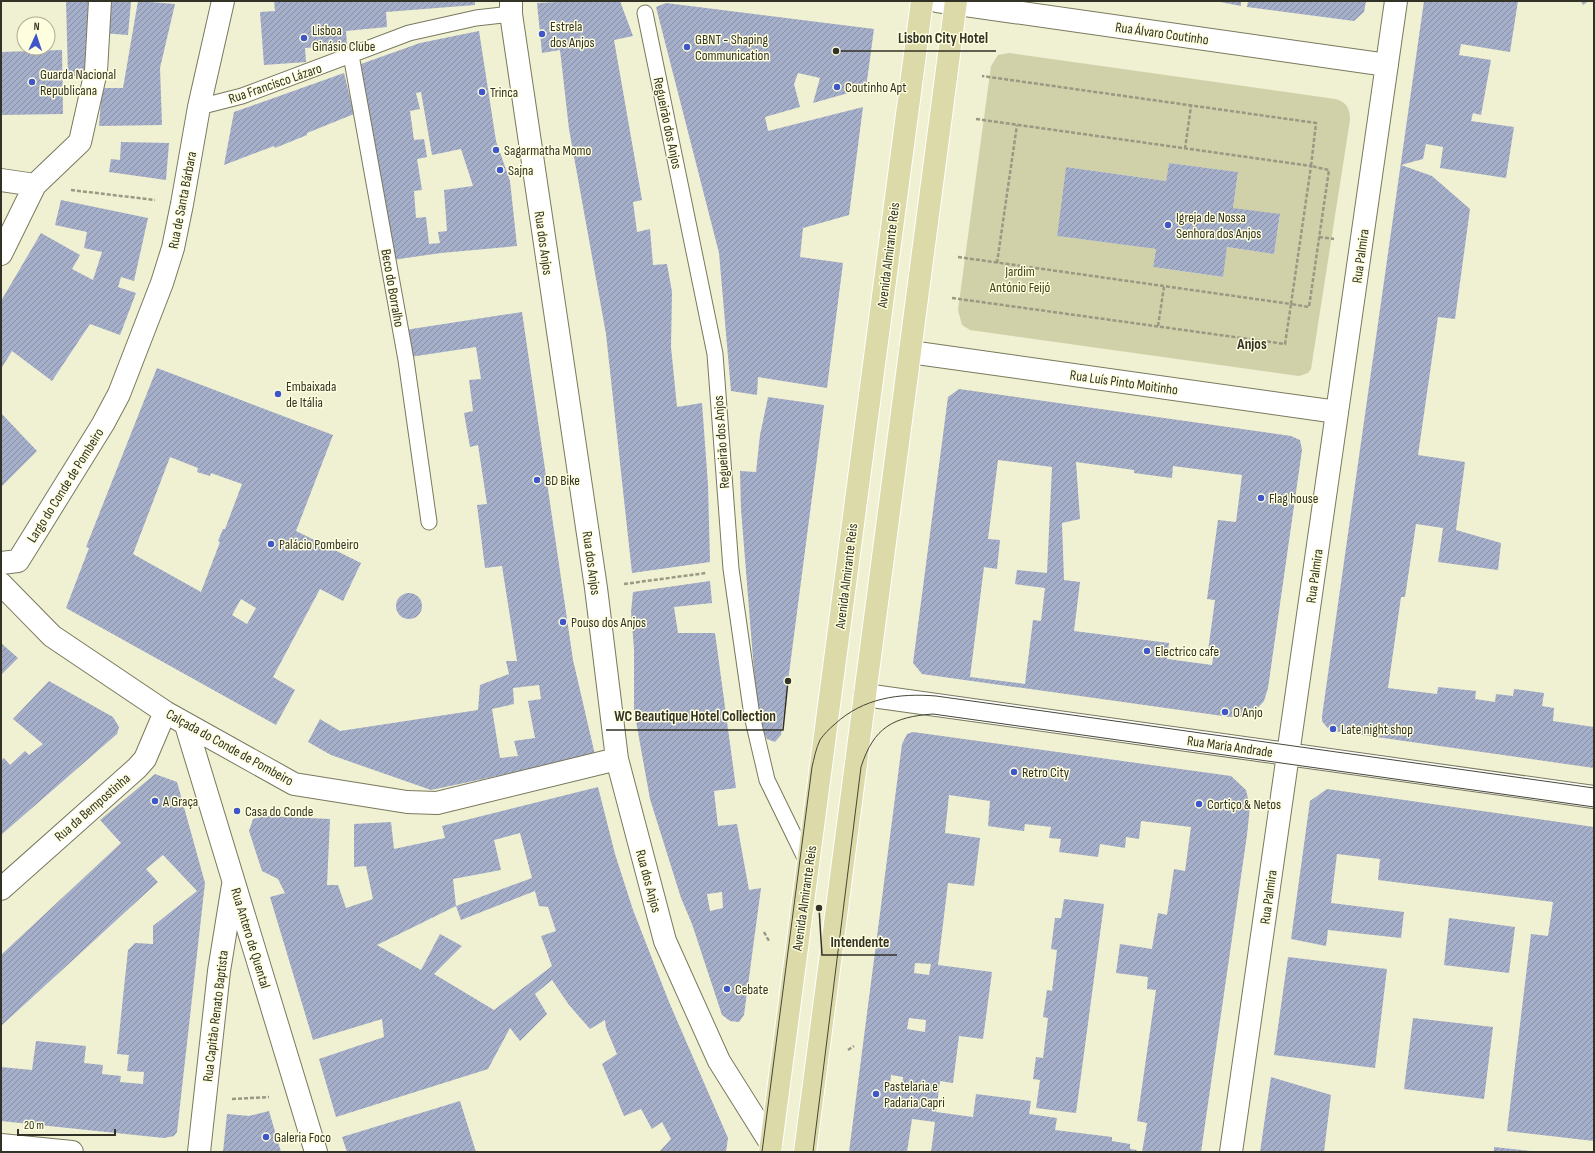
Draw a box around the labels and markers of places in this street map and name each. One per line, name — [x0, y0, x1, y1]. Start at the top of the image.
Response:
place label: Estrela dos Anjos — [550, 18, 595, 51]
place label: Lisboa Ginásio Clube — [312, 22, 375, 55]
callout: Lisbon City Hotel — [890, 24, 996, 51]
marker: Estrela dos Anjos — [537, 29, 547, 39]
place label: GBNT - Shaping Communication — [695, 31, 769, 64]
marker: Lisboa Ginásio Clube — [299, 33, 309, 43]
marker: GBNT - Shaping Communication — [682, 42, 692, 52]
place label: Guarda Nacional Republicana — [40, 66, 116, 99]
marker: Guarda Nacional Republicana — [27, 77, 37, 87]
place label: Coutinho Apt — [845, 79, 907, 96]
marker: Coutinho Apt — [832, 82, 842, 92]
place label: Trinca — [490, 84, 518, 101]
marker: Trinca — [477, 87, 487, 97]
place label: Sagarmatha Momo — [504, 142, 592, 159]
marker: Sagarmatha Momo — [491, 145, 501, 155]
place label: Sajna — [508, 162, 533, 179]
marker: Sajna — [495, 165, 505, 175]
place label: Igreja de Nossa Senhora dos Anjos — [1176, 209, 1261, 242]
marker: Igreja de Nossa Senhora dos Anjos — [1163, 220, 1173, 230]
place label: Embaixada de Itália — [286, 378, 336, 411]
marker: Embaixada de Itália — [273, 389, 283, 399]
place label: BD Bike — [545, 472, 580, 489]
marker: BD Bike — [532, 475, 542, 485]
place label: Flag house — [1269, 490, 1318, 507]
marker: Flag house — [1256, 493, 1266, 503]
place label: Palácio Pombeiro — [279, 536, 359, 553]
marker: Palácio Pombeiro — [266, 539, 276, 549]
place label: Pouso dos Anjos — [571, 614, 646, 631]
marker: Pouso dos Anjos — [558, 617, 568, 627]
place label: Electrico cafe — [1155, 643, 1219, 660]
marker: Electrico cafe — [1142, 646, 1152, 656]
callout: WC Beautique Hotel Collection — [606, 703, 783, 730]
place label: O Anjo — [1233, 704, 1263, 721]
marker: O Anjo — [1220, 707, 1230, 717]
place label: Late night shop — [1341, 721, 1413, 738]
marker: Late night shop — [1328, 724, 1338, 734]
place label: Retro City — [1022, 764, 1070, 781]
marker: Retro City — [1009, 767, 1019, 777]
place label: A Graça — [162, 793, 198, 810]
marker: A Graça — [150, 796, 160, 806]
place label: Cortiço & Netos — [1207, 796, 1281, 813]
marker: Cortiço & Netos — [1194, 799, 1204, 809]
place label: Casa do Conde — [245, 803, 313, 820]
marker: Casa do Conde — [232, 806, 242, 816]
callout: Intendente — [822, 928, 897, 955]
place label: Cebate — [735, 981, 768, 998]
marker: Cebate — [722, 984, 732, 994]
place label: Pastelaria e Padaria Capri — [884, 1078, 945, 1111]
marker: Pastelaria e Padaria Capri — [871, 1089, 881, 1099]
place label: Galeria Foco — [274, 1129, 331, 1146]
marker: Galeria Foco — [261, 1132, 271, 1142]

